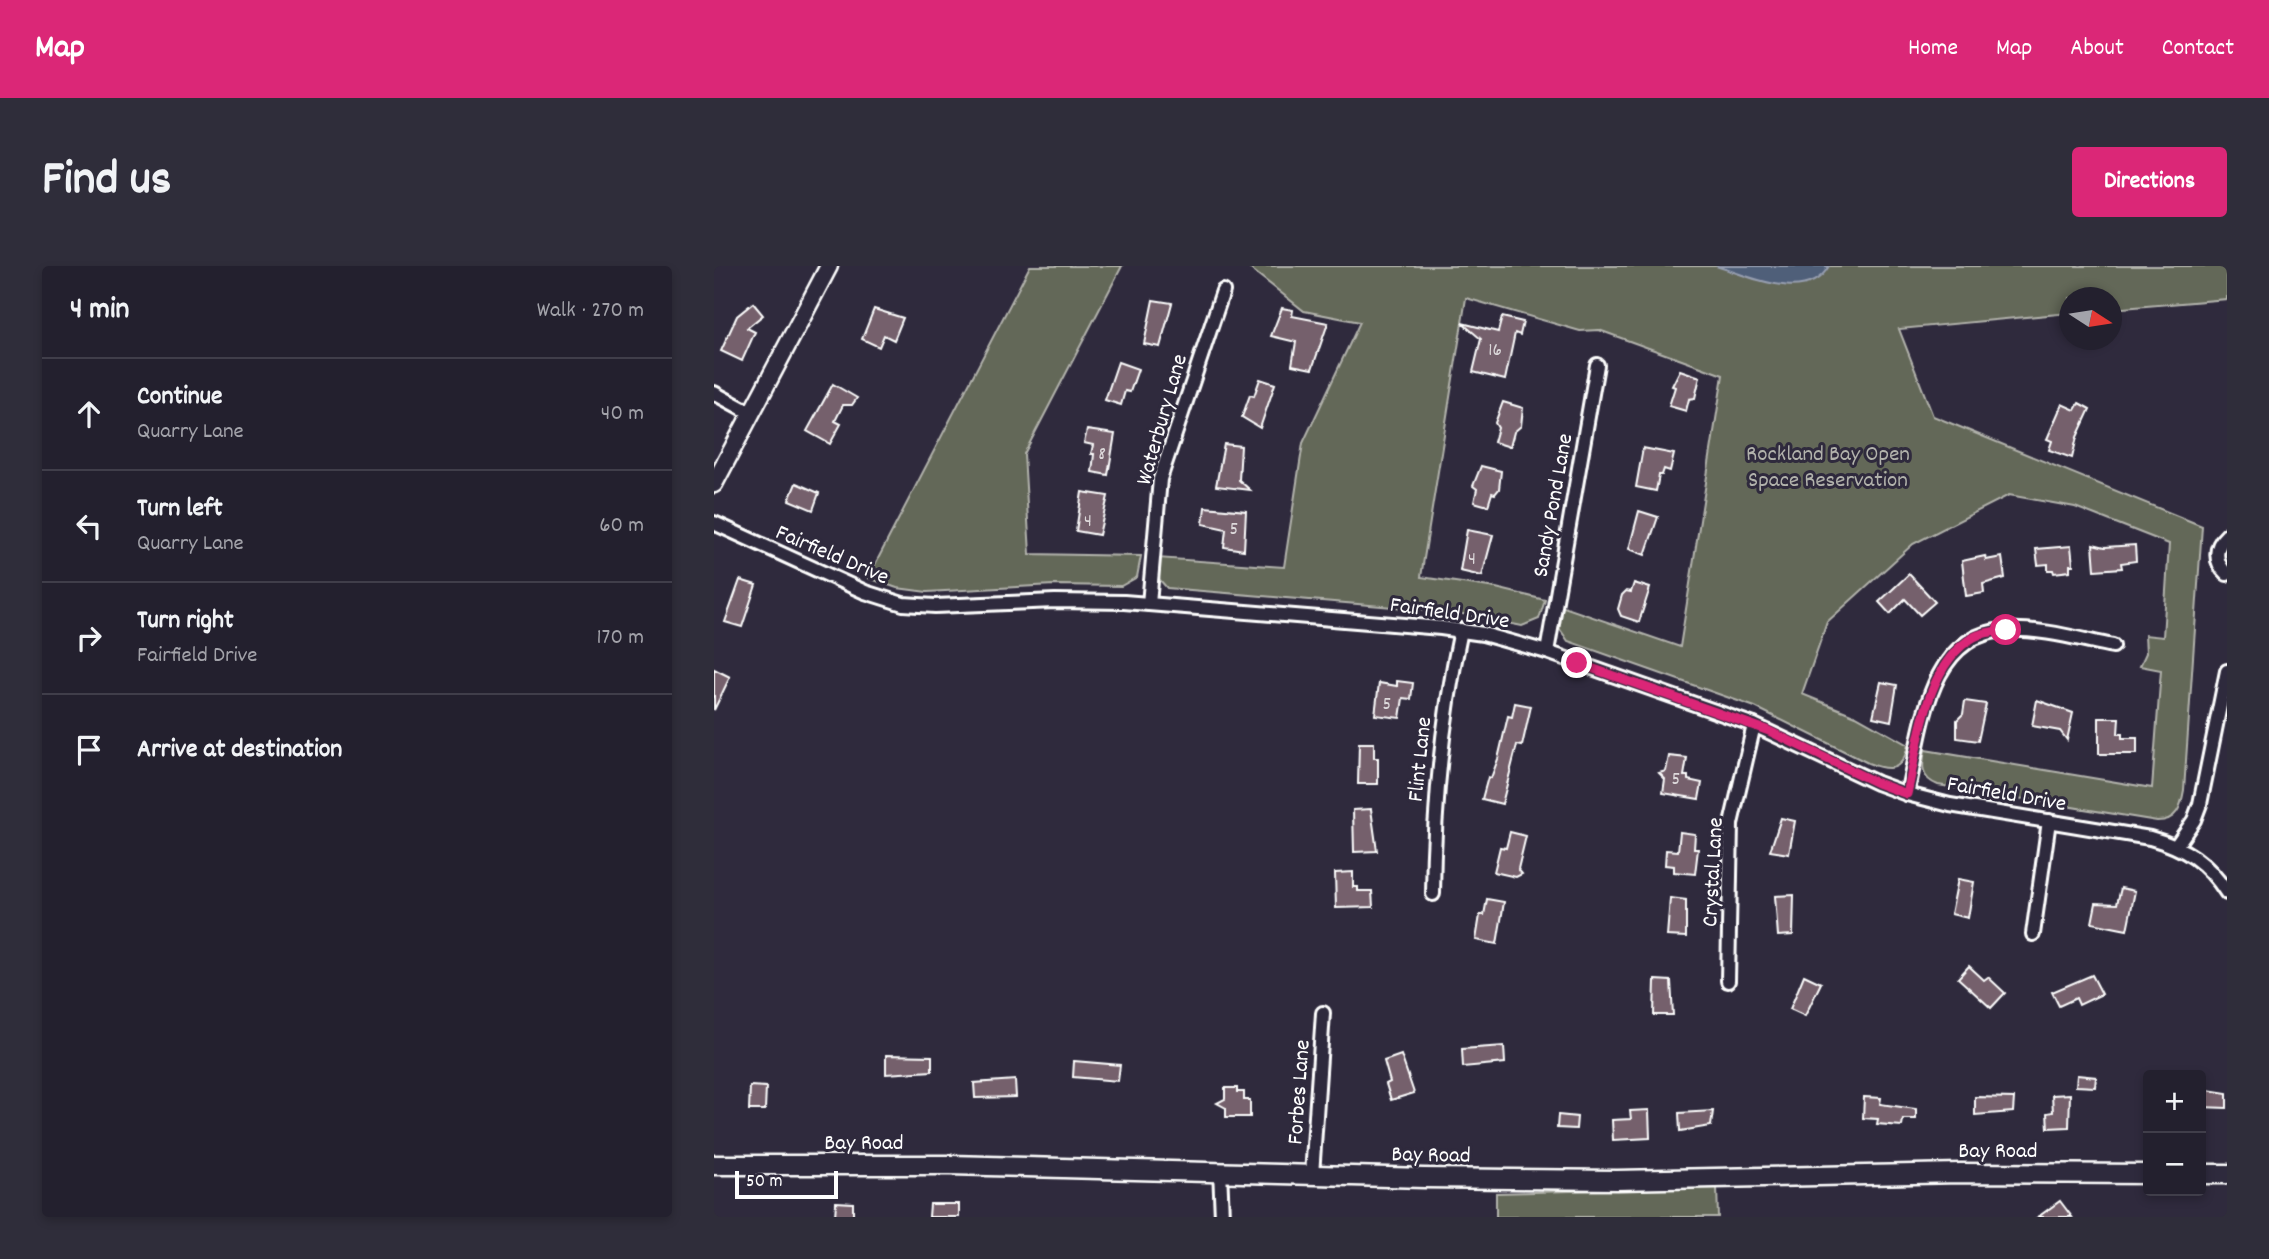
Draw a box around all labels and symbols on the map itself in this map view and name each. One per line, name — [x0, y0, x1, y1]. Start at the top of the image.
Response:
north arrow — [2059, 287, 2122, 350]
house number: 16 — [1488, 338, 1502, 365]
street label: Waterbury Lane — [1129, 351, 1198, 489]
street label: Sandy Pond Lane — [1526, 431, 1583, 580]
park label: Rockland Bay Open Space Reservation — [1746, 439, 1910, 498]
house number: 8 — [1098, 442, 1106, 469]
house number: 4 — [1084, 509, 1092, 536]
house number: 5 — [1230, 517, 1238, 544]
street label: Fairfield Drive — [770, 518, 893, 595]
house number: 4 — [1468, 547, 1476, 574]
street label: Fairfield Drive — [1388, 590, 1511, 639]
route start — [1990, 614, 2021, 645]
route end — [1561, 647, 1592, 678]
house number: 5 — [1383, 692, 1391, 719]
street label: Flint Lane — [1401, 715, 1442, 803]
house number: 5 — [1672, 767, 1680, 794]
street label: Fairfield Drive — [1944, 769, 2069, 822]
street label: Crystal Lane — [1695, 816, 1734, 928]
street label: Forbes Lane — [1280, 1039, 1321, 1146]
street label: Bay Road — [824, 1128, 904, 1161]
street label: Bay Road — [1958, 1136, 2038, 1169]
street label: Bay Road — [1391, 1139, 1471, 1174]
scale bar — [735, 1168, 838, 1200]

